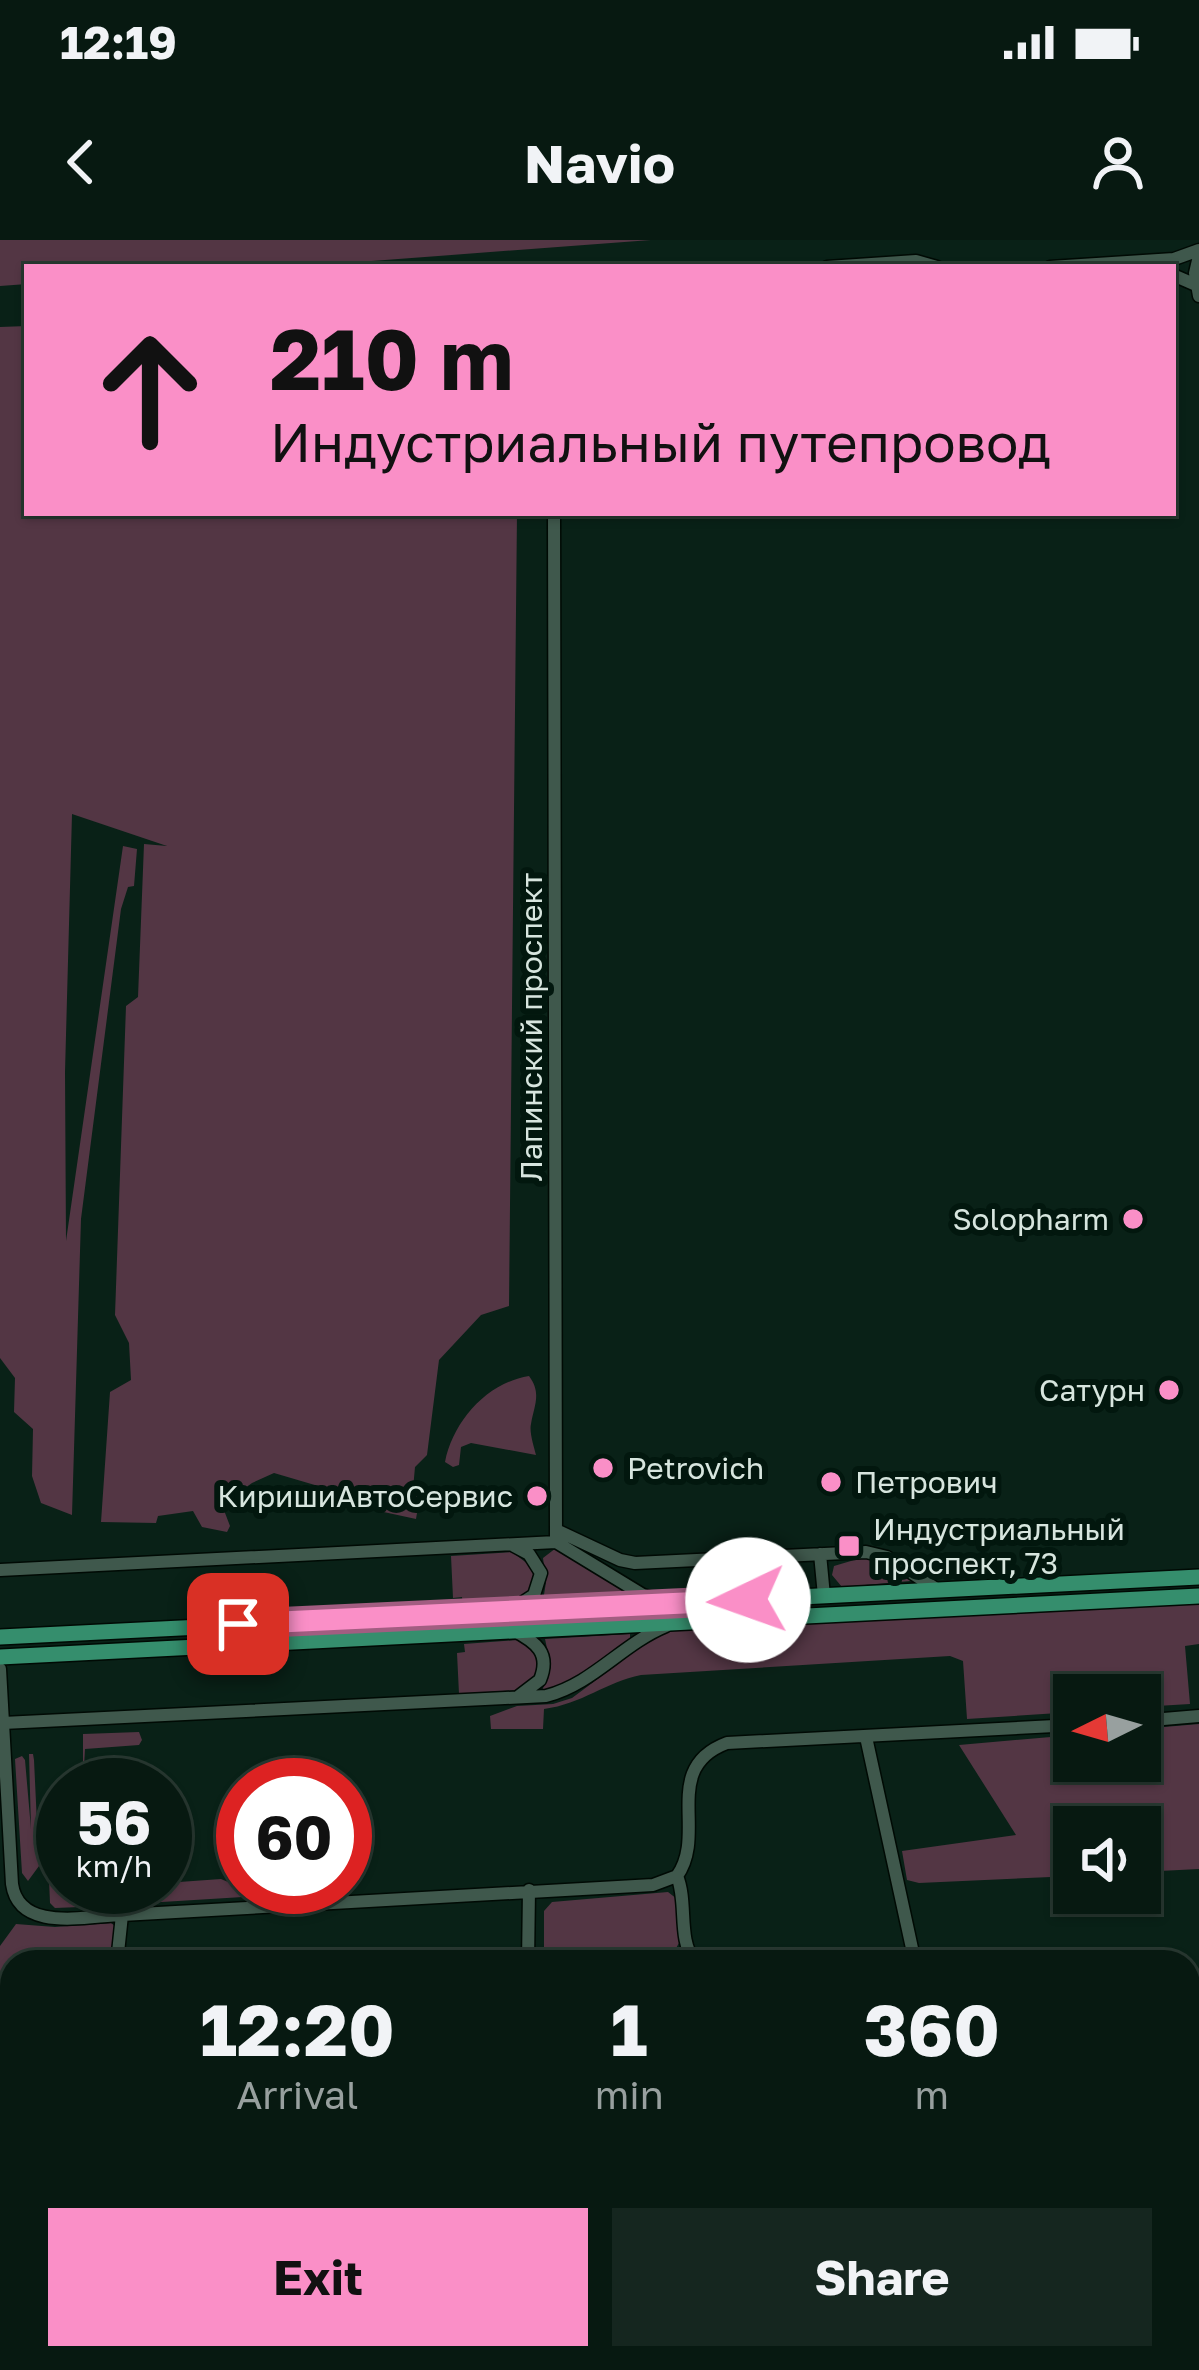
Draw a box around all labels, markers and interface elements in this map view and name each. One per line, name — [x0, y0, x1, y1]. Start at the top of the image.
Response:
text: 12:19 — [60, 15, 177, 69]
icon: back — [48, 129, 114, 195]
icon: person — [1085, 129, 1151, 195]
text: Navio — [524, 130, 675, 195]
text: 210 m — [270, 308, 514, 408]
icon: ahead — [72, 312, 228, 468]
text: Индустриальный путепровод — [270, 409, 1051, 474]
street label: Лапинский проспект — [513, 872, 549, 1181]
place label: Solopharm — [952, 1201, 1109, 1237]
marker: Solopharm — [1120, 1206, 1146, 1232]
place label: Сатурн — [1039, 1372, 1145, 1408]
marker: Сатурн — [1156, 1377, 1182, 1403]
place label: Petrovich — [627, 1450, 764, 1486]
marker: Petrovich — [590, 1455, 616, 1481]
place label: Петрович — [855, 1464, 998, 1500]
marker: Петрович — [818, 1469, 844, 1495]
place label: КиришиАвтоСервис — [217, 1478, 513, 1514]
marker: КиришиАвтоСервис — [524, 1483, 550, 1509]
place label: Индустриальный проспект, 73 — [873, 1511, 1125, 1581]
marker: Индустриальный проспект, 73 — [836, 1533, 862, 1559]
position arrow — [685, 1537, 811, 1663]
pin — [187, 1573, 289, 1675]
icon: arrive — [205, 1591, 271, 1657]
north arrow — [1053, 1674, 1161, 1782]
map controls — [1053, 1674, 1161, 1914]
speed limit sign: 60 — [216, 1758, 372, 1914]
text: 56 — [77, 1785, 151, 1857]
button: sound — [1053, 1806, 1161, 1914]
text: km/h — [76, 1848, 152, 1884]
text: 12:20 — [200, 1985, 395, 2072]
text: 1 — [611, 1985, 648, 2072]
text: 360 — [864, 1985, 1000, 2072]
text: Arrival — [236, 2071, 358, 2118]
text: min — [595, 2071, 664, 2118]
text: m — [915, 2071, 949, 2118]
button: Exit — [48, 2208, 588, 2346]
button: Share — [612, 2208, 1152, 2346]

